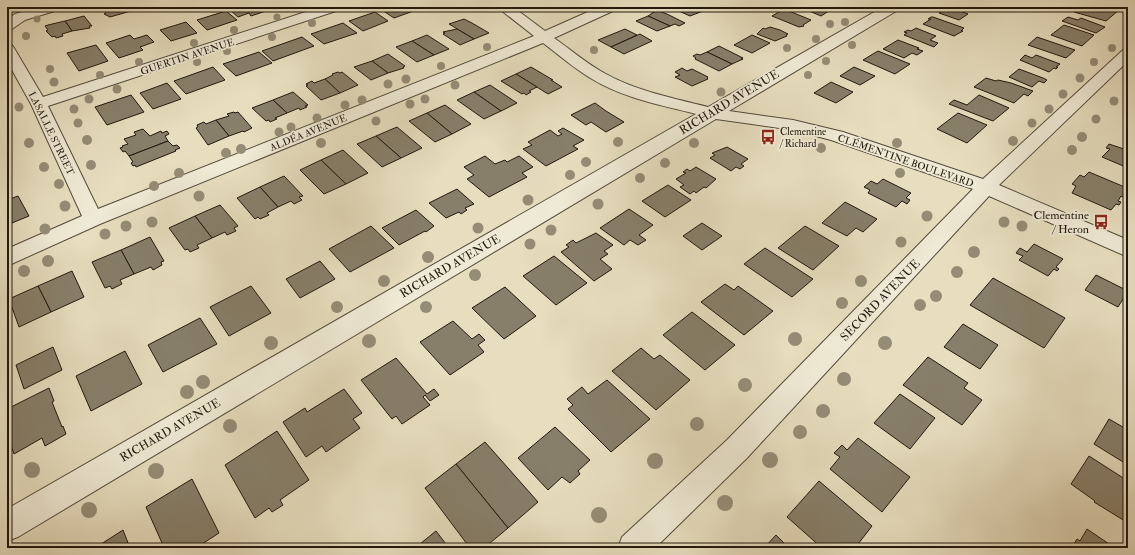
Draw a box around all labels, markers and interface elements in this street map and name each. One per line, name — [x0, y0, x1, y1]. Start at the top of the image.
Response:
street label: GUERTIN AVENUE — [139, 36, 236, 78]
street label: RICHARD AVENUE — [677, 66, 782, 138]
street label: LASALLE STREET — [26, 90, 77, 178]
street label: ALDÉA AVENUE — [267, 110, 349, 154]
place label: Clementine / Richard — [779, 126, 826, 150]
bus stop icon: Clementine / Richard — [759, 128, 777, 146]
street label: CLÉMENTINE BOULEVARD — [836, 130, 976, 190]
place label: Clementine / Heron — [1033, 208, 1089, 237]
bus stop icon: Clementine / Heron — [1092, 213, 1110, 231]
street label: RICHARD AVENUE — [397, 231, 504, 301]
street label: SECORD AVENUE — [837, 256, 924, 344]
street label: RICHARD AVENUE — [117, 395, 224, 465]

